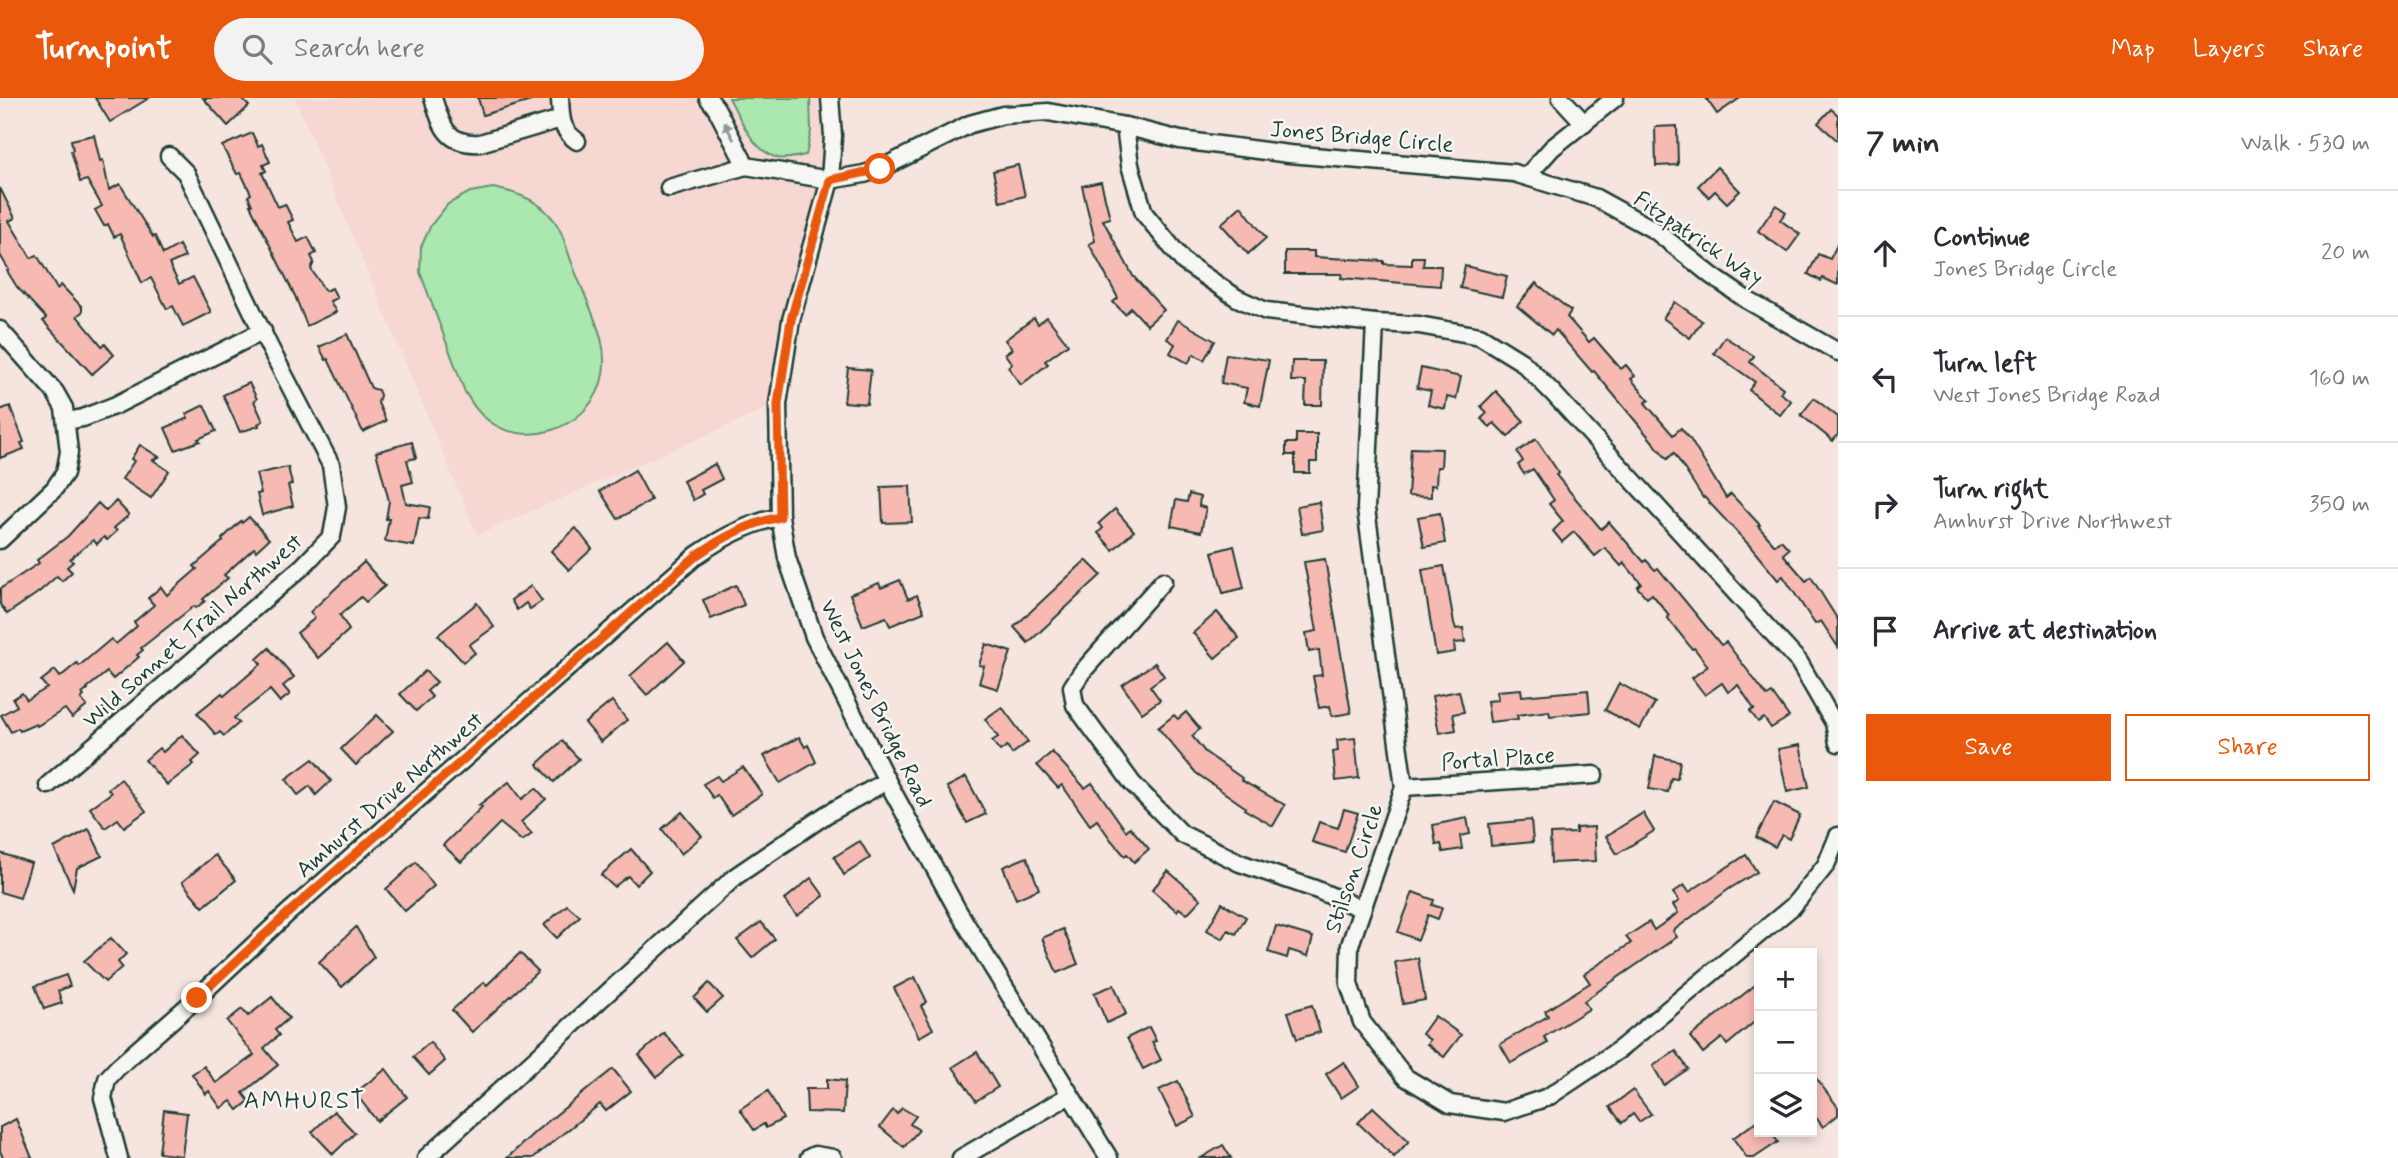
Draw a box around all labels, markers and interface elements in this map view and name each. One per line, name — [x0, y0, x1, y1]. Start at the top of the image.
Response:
search box — [214, 18, 704, 81]
text: Turnpoint — [35, 27, 172, 71]
icon: search — [238, 30, 276, 68]
text: Search here — [294, 32, 425, 66]
text: Map — [2111, 34, 2155, 65]
text: Layers — [2193, 34, 2265, 65]
text: Share — [2303, 34, 2363, 65]
street label: Jones Bridge Circle — [1269, 115, 1455, 161]
one-way arrow — [723, 121, 735, 141]
text: 7 min — [1866, 124, 1940, 163]
text: Walk · 530 m — [2241, 129, 2370, 159]
route start — [864, 153, 895, 184]
street label: Fitzpatrick Way — [1627, 185, 1769, 294]
text: Continue — [1933, 221, 2030, 255]
icon: ahead — [1866, 234, 1904, 272]
text: 20 m — [2321, 238, 2370, 268]
text: Jones Bridge Circle — [1933, 255, 2117, 285]
text: Turn left — [1933, 347, 2037, 381]
icon: left — [1866, 360, 1904, 398]
text: 160 m — [2309, 364, 2370, 394]
text: West Jones Bridge Road — [1933, 381, 2160, 411]
text: Turn right — [1933, 473, 2049, 507]
icon: right — [1866, 486, 1904, 524]
text: 350 m — [2309, 490, 2370, 520]
text: Amhurst Drive Northwest — [1933, 507, 2172, 537]
street label: Wild Sonnet Trail Northwest — [77, 527, 310, 736]
street label: West Jones Bridge Road — [812, 595, 939, 813]
icon: arrive — [1866, 612, 1904, 650]
text: Arrive at destination — [1933, 614, 2157, 648]
street label: Amhurst Drive Northwest — [290, 706, 491, 885]
button: Save — [1866, 714, 2111, 781]
button: Share — [2125, 714, 2370, 781]
street label: Portal Place — [1440, 741, 1556, 779]
street label: Stilson Circle — [1319, 800, 1391, 937]
map controls — [1754, 948, 1817, 1137]
button: + — [1754, 948, 1817, 1011]
route end — [181, 982, 212, 1013]
button: − — [1754, 1011, 1817, 1074]
button: layers — [1754, 1074, 1817, 1137]
district label: AMHURST — [244, 1086, 366, 1117]

